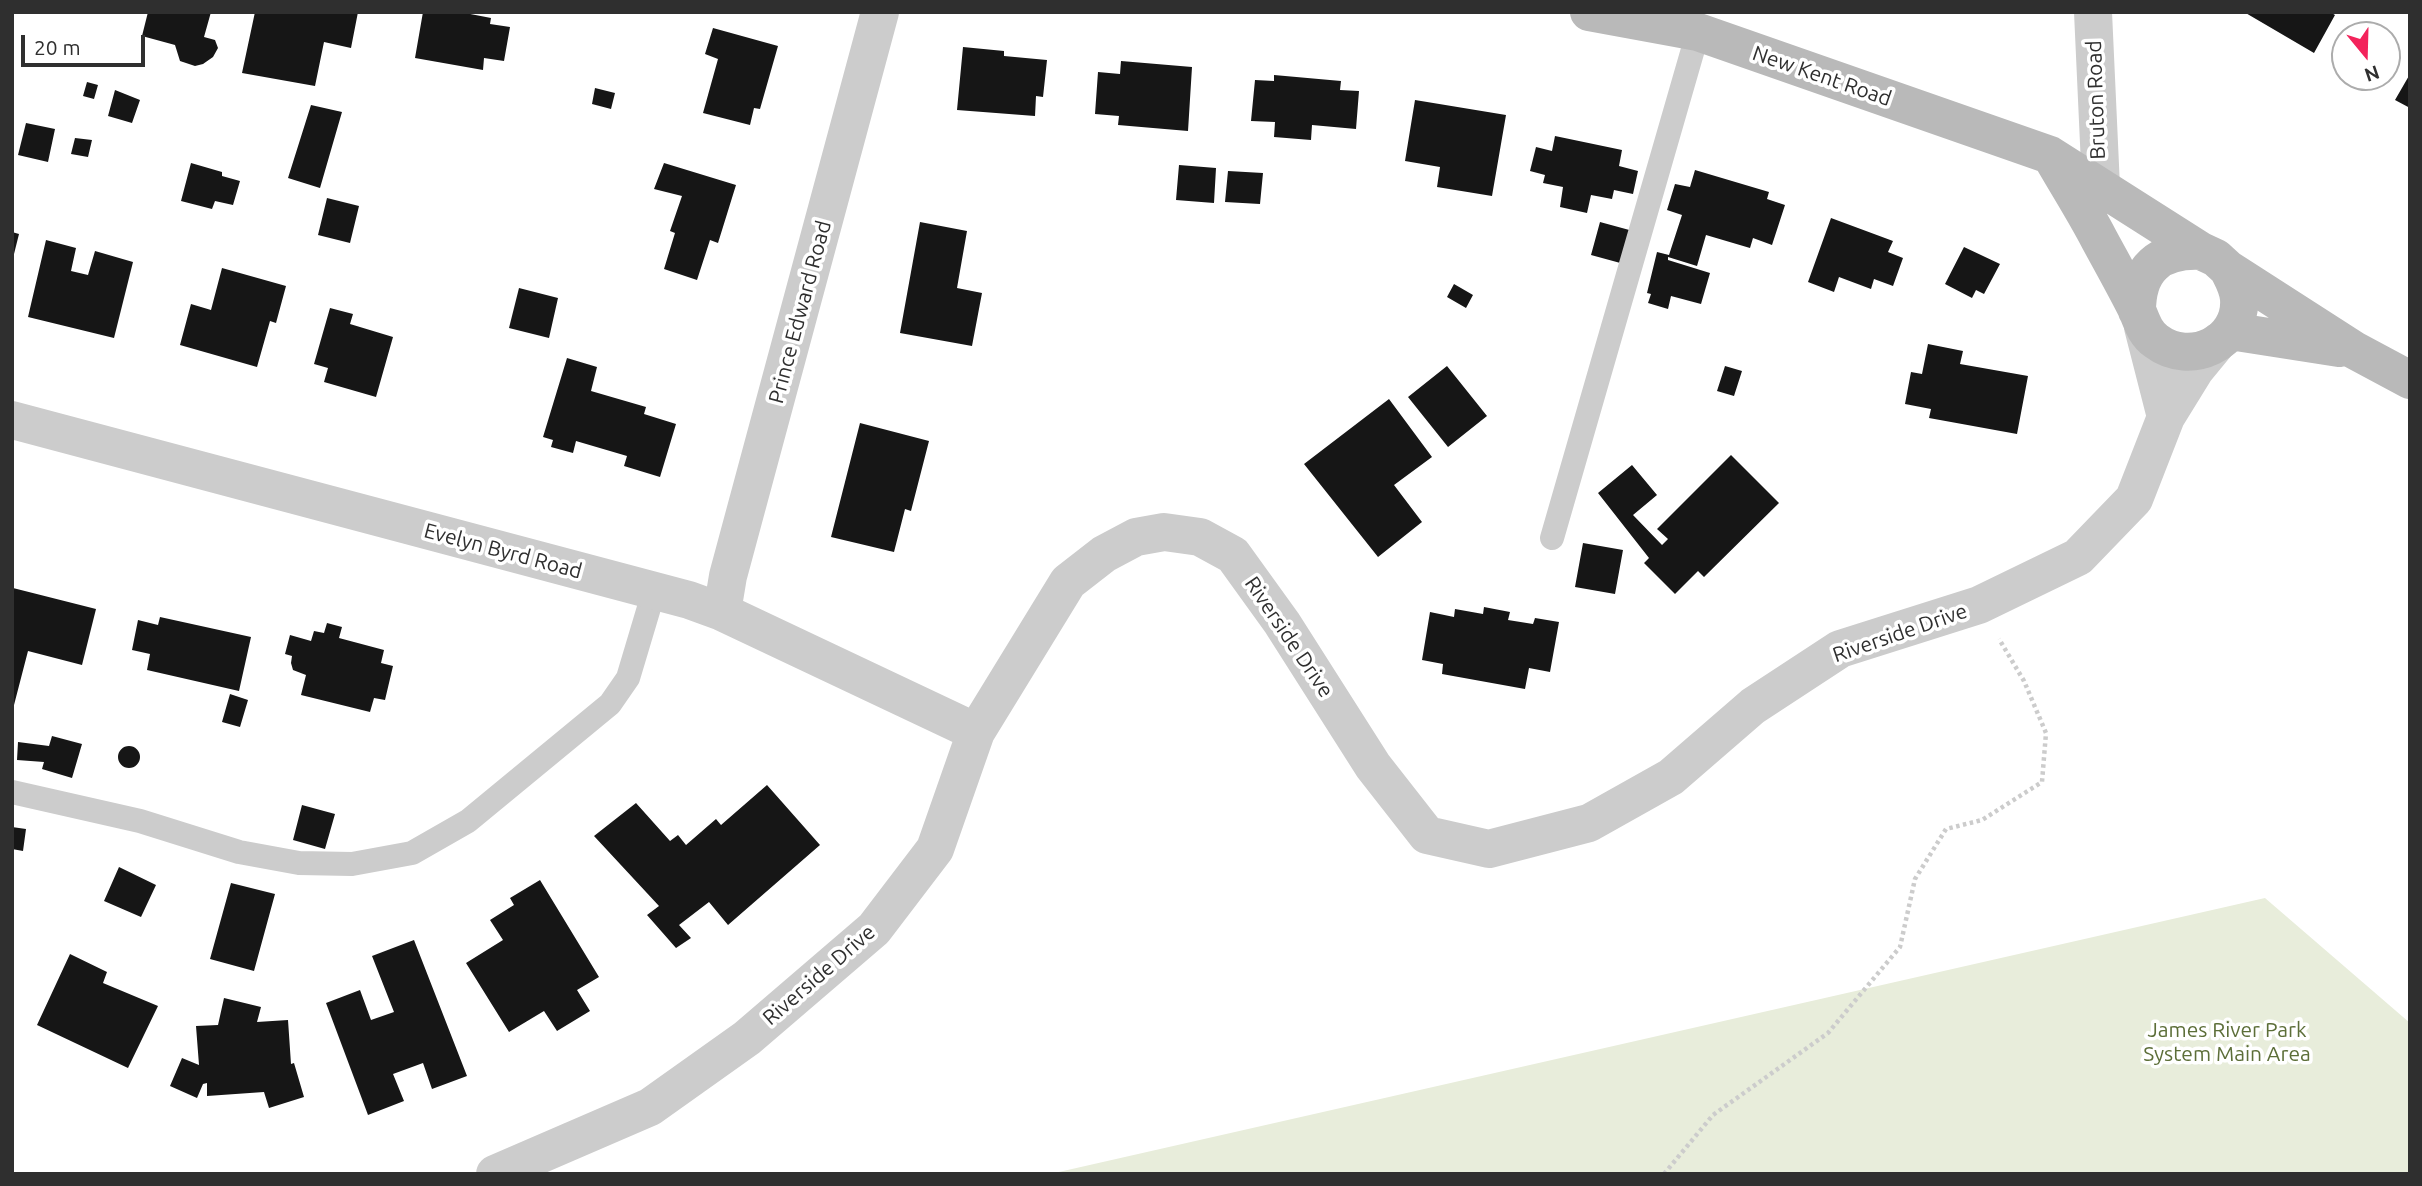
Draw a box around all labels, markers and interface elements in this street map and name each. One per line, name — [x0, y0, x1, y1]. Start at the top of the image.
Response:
scale bar — [24, 21, 149, 65]
north arrow — [2331, 21, 2401, 91]
text: 20 m — [34, 35, 81, 59]
street label: New Kent Road — [1749, 40, 1895, 112]
street label: Bruton Road — [2081, 40, 2111, 160]
text: N — [2362, 61, 2382, 87]
street label: Prince Edward Road — [763, 218, 837, 406]
street label: Evelyn Byrd Road — [421, 518, 585, 584]
street label: Riverside Drive — [1239, 572, 1339, 702]
street label: Riverside Drive — [1829, 598, 1971, 668]
street label: Riverside Drive — [758, 919, 880, 1031]
park label: James River Park System Main Area — [2143, 1017, 2311, 1067]

